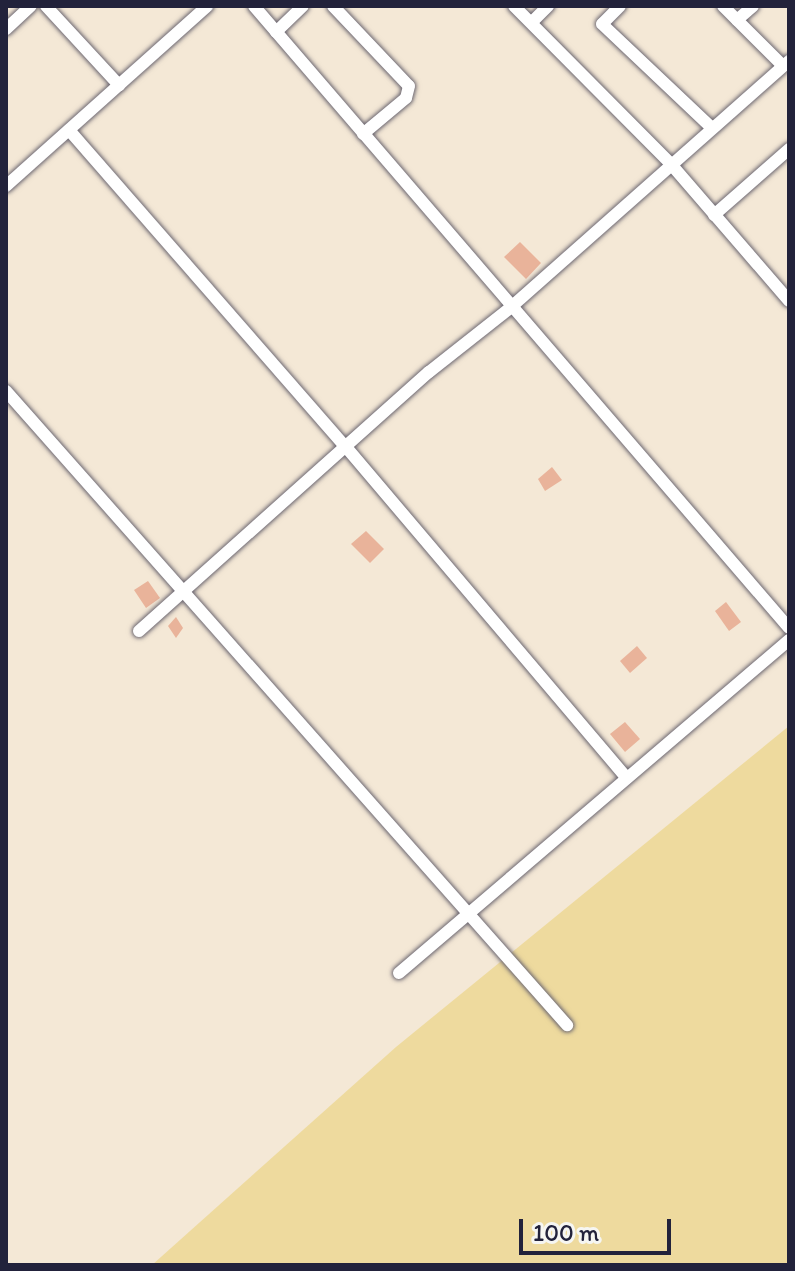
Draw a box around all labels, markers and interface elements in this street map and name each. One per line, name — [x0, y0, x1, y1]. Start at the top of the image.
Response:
scale bar — [523, 1203, 675, 1253]
text: 100 m — [533, 1218, 599, 1247]

